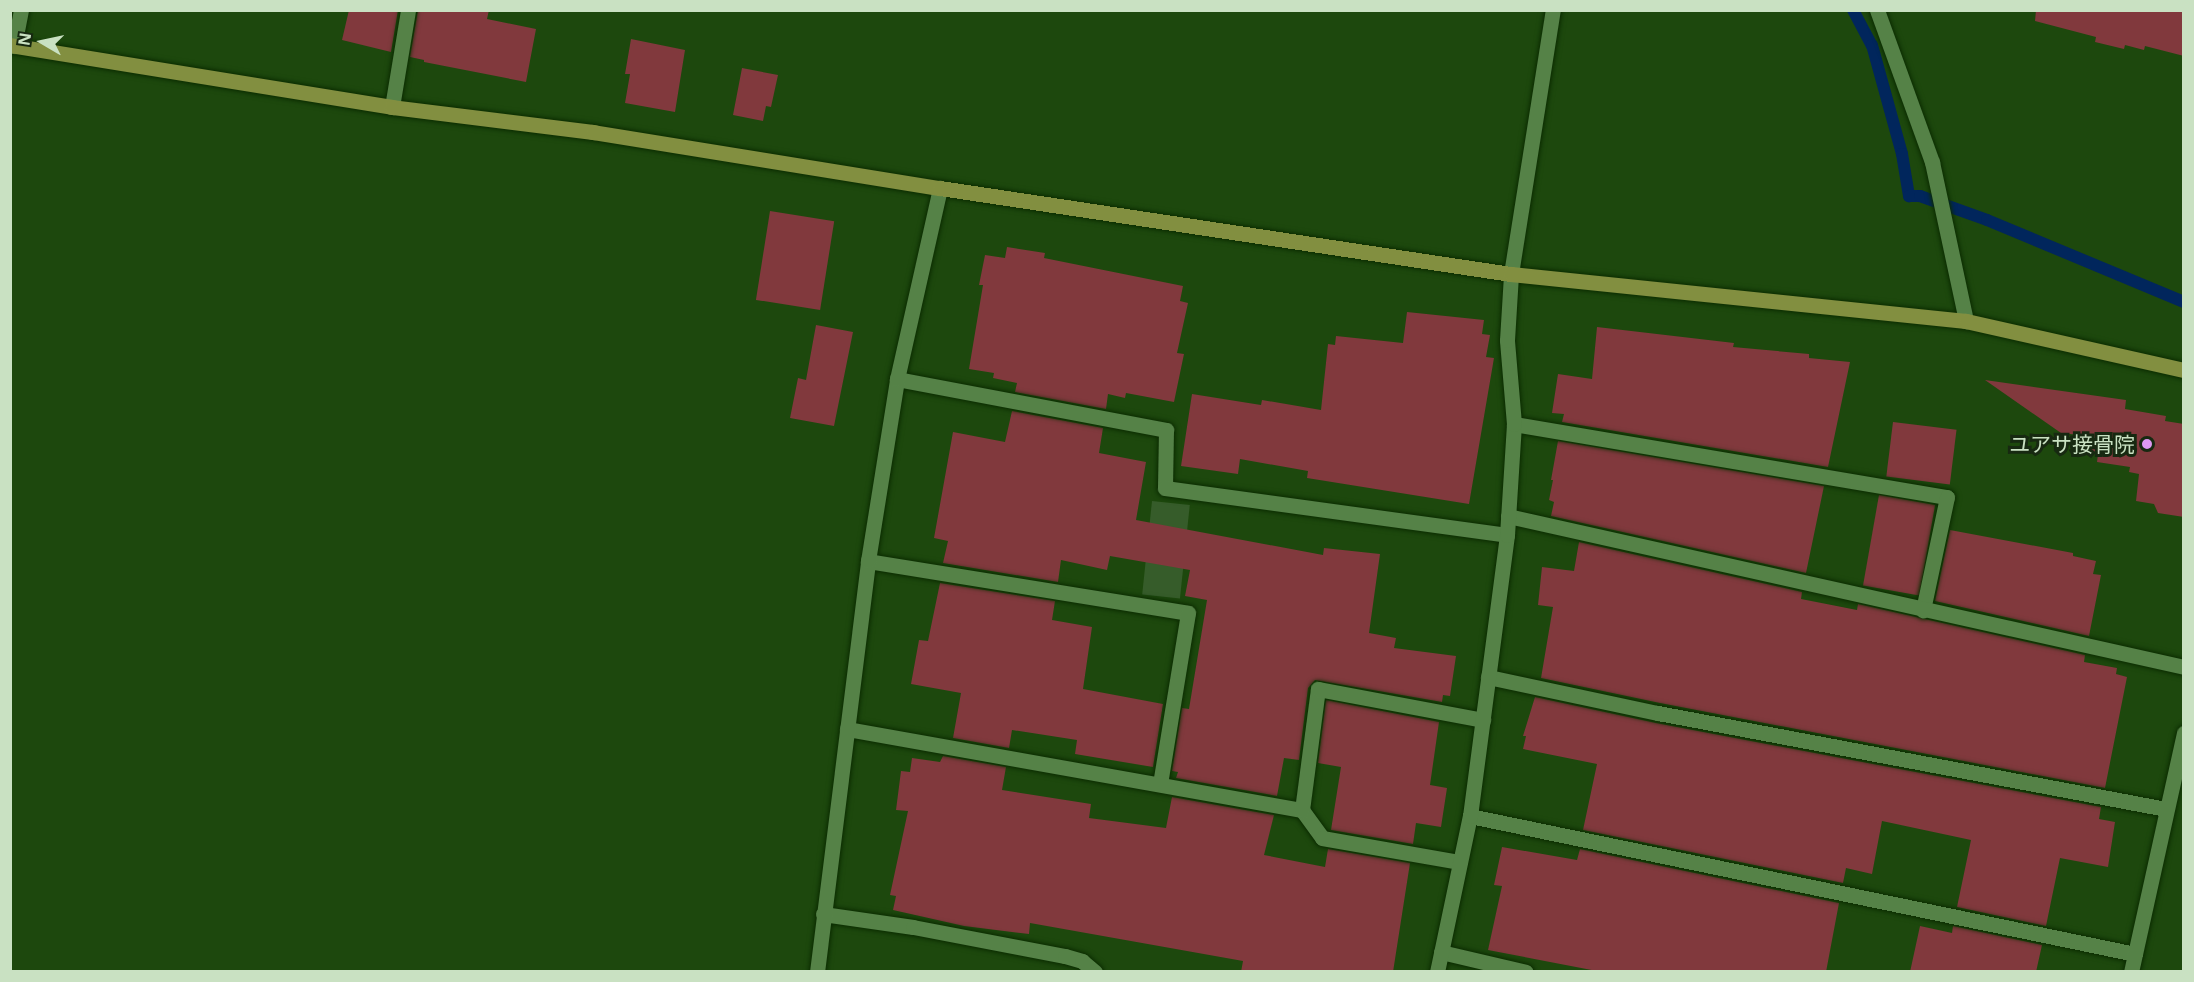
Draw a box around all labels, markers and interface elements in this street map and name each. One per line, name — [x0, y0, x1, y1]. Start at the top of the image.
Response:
north arrow — [12, 12, 72, 72]
text: N — [12, 31, 36, 47]
place label: ユアサ接骨院 — [2009, 431, 2135, 457]
marker: ユアサ接骨院 — [2140, 437, 2154, 451]

